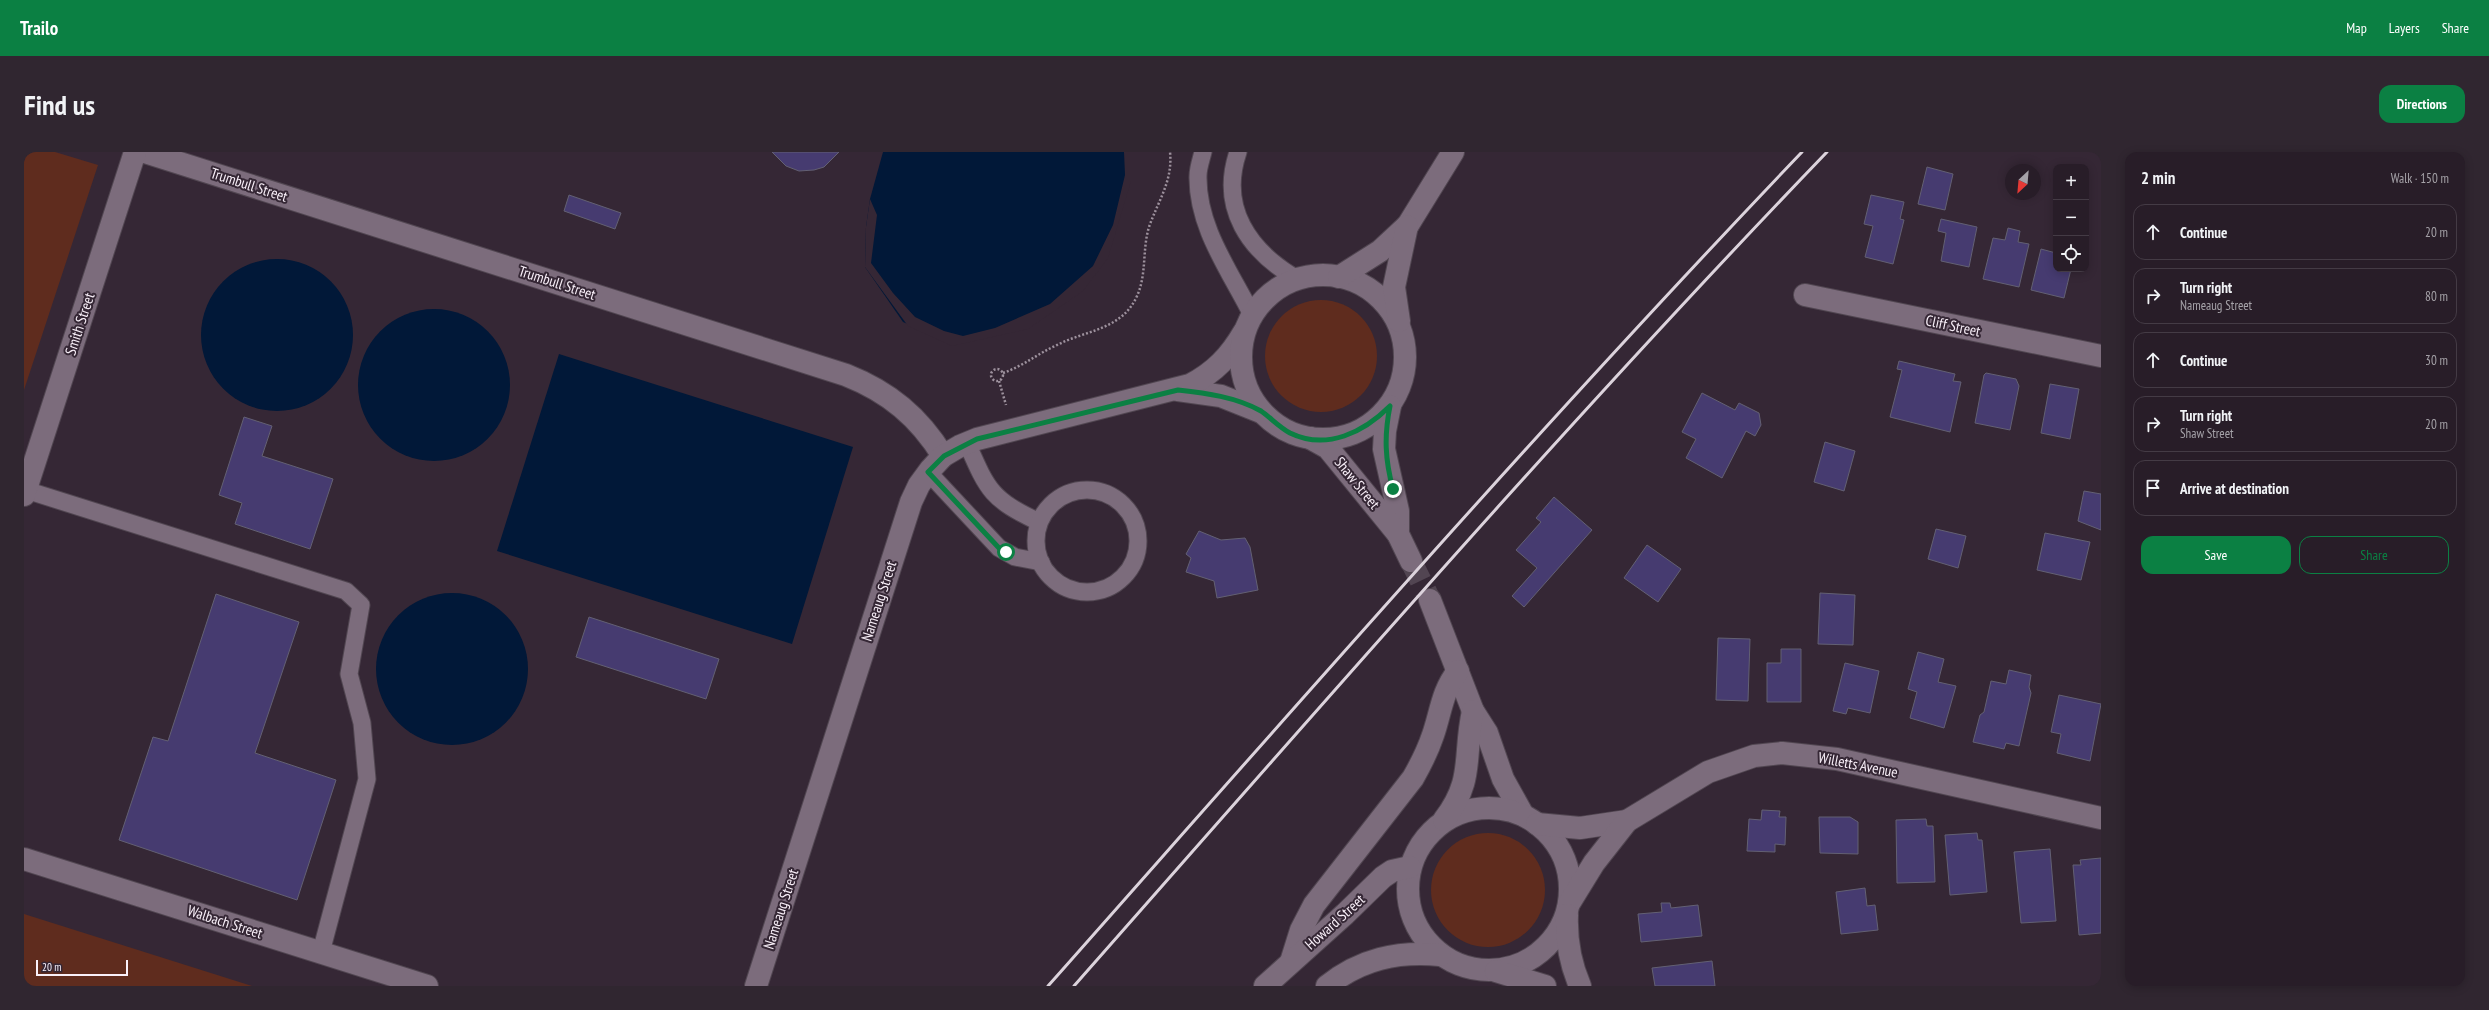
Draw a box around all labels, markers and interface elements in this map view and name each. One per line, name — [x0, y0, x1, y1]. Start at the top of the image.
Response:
text: Trailo — [20, 16, 58, 40]
text: Map — [2346, 19, 2367, 37]
text: Layers — [2389, 19, 2420, 37]
text: Share — [2442, 19, 2469, 37]
button: Directions — [2379, 85, 2465, 123]
text: Find us — [24, 86, 95, 123]
street label: Trumbull Street — [208, 163, 290, 206]
north arrow — [2005, 164, 2041, 200]
map controls — [2053, 164, 2089, 272]
button: + — [2053, 164, 2089, 200]
text: 2 min — [2141, 167, 2175, 189]
text: Walk · 150 m — [2391, 170, 2449, 187]
button: − — [2053, 200, 2089, 236]
icon: ahead — [2142, 221, 2164, 243]
text: Continue — [2180, 223, 2227, 242]
text: 20 m — [2425, 224, 2448, 241]
button: locate — [2053, 236, 2089, 272]
street label: Trumbull Street — [516, 261, 598, 304]
text: Turn right — [2180, 278, 2232, 297]
icon: right — [2142, 285, 2164, 307]
text: 80 m — [2425, 288, 2448, 305]
street label: Smith Street — [61, 290, 99, 357]
text: Nameaug Street — [2180, 297, 2252, 314]
street label: Cliff Street — [1924, 310, 1982, 341]
icon: ahead — [2142, 349, 2164, 371]
text: Continue — [2180, 351, 2227, 370]
text: 30 m — [2425, 352, 2448, 369]
text: Turn right — [2180, 406, 2232, 425]
icon: right — [2142, 413, 2164, 435]
text: 20 m — [2425, 416, 2448, 433]
text: Shaw Street — [2180, 425, 2234, 442]
street label: Shaw Street — [1331, 453, 1384, 513]
icon: arrive — [2142, 477, 2164, 499]
text: Arrive at destination — [2180, 479, 2289, 498]
route end — [1384, 480, 1402, 498]
button: Save — [2141, 536, 2291, 574]
button: Share — [2299, 536, 2449, 574]
route start — [997, 543, 1015, 561]
street label: Nameaug Street — [857, 558, 900, 643]
street label: Willetts Avenue — [1817, 747, 1899, 782]
street label: Nameaug Street — [759, 866, 802, 951]
street label: Howard Street — [1301, 890, 1369, 953]
street label: Walbach Street — [185, 900, 265, 943]
scale bar — [36, 958, 128, 977]
text: 20 m — [42, 960, 61, 974]

